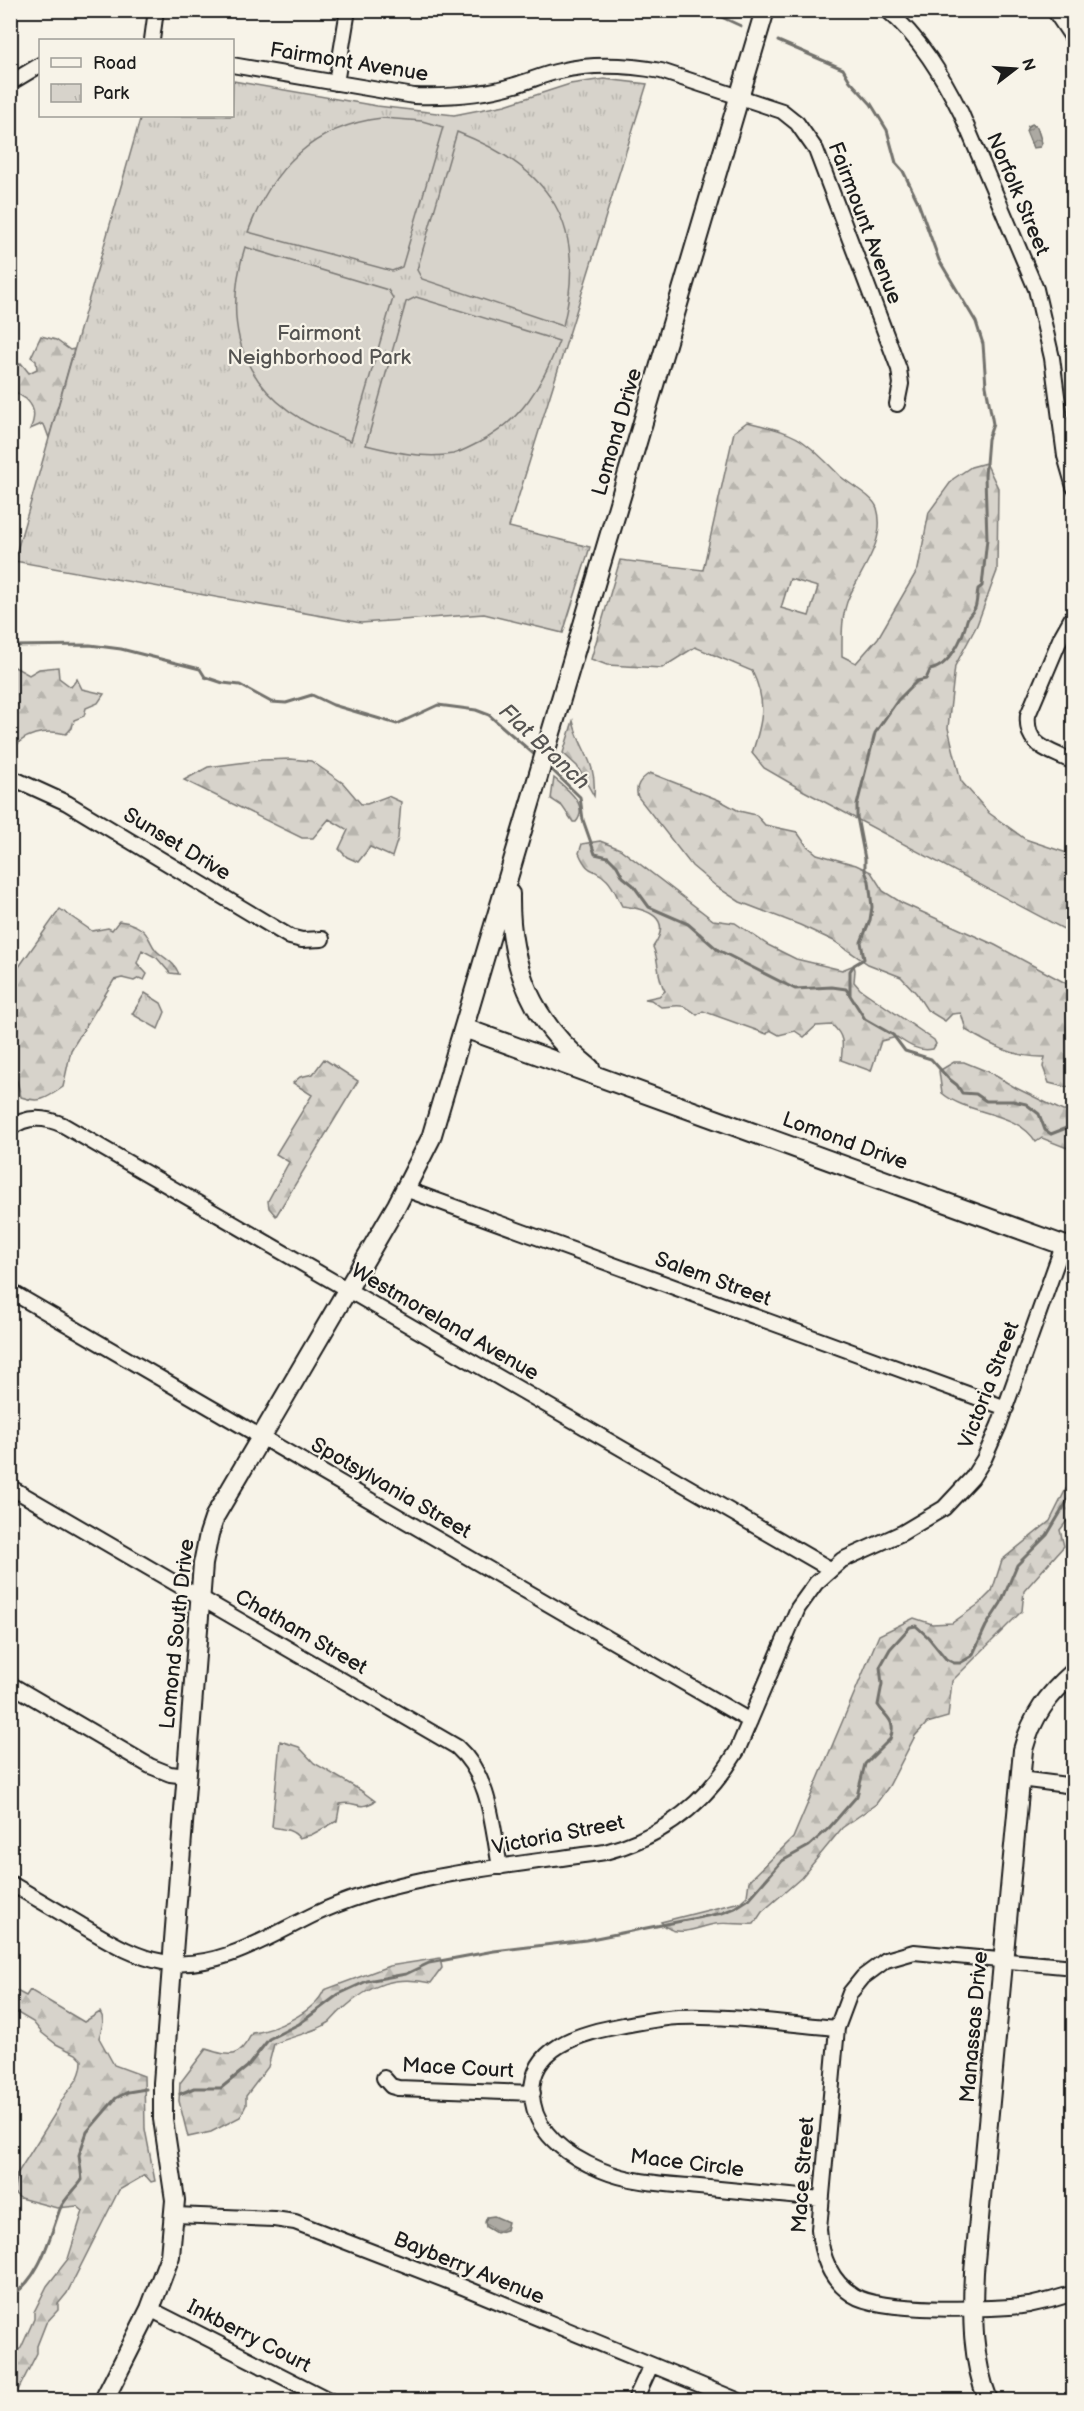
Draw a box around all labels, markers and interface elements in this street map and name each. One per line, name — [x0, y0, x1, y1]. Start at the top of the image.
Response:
street label: Fairmont Avenue — [268, 37, 430, 87]
legend — [39, 39, 234, 117]
north arrow — [985, 39, 1045, 99]
text: Road — [93, 53, 137, 74]
text: N — [1017, 57, 1039, 74]
text: Park — [93, 83, 129, 104]
street label: Norfolk Street — [981, 129, 1055, 260]
street label: Fairmount Avenue — [823, 138, 907, 308]
park label: Fairmont Neighborhood Park — [227, 321, 412, 370]
street label: Lomond Drive — [587, 365, 647, 499]
water label: Flat Branch — [493, 698, 595, 796]
street label: Sunset Drive — [119, 802, 235, 886]
street label: Lomond Drive — [779, 1107, 911, 1175]
street label: Salem Street — [651, 1246, 775, 1312]
street label: Westmoreland Avenue — [347, 1258, 543, 1386]
street label: Victoria Street — [953, 1317, 1025, 1452]
street label: Spotsylvania Street — [306, 1432, 476, 1544]
street label: Lomond South Drive — [155, 1538, 199, 1730]
street label: Chatham Street — [230, 1584, 372, 1680]
street label: Victoria Street — [490, 1810, 627, 1860]
street label: Manassas Drive — [955, 1950, 993, 2104]
street label: Mace Court — [401, 2053, 515, 2083]
street label: Mace Street — [786, 2115, 820, 2234]
street label: Mace Circle — [629, 2144, 745, 2182]
street label: Bayberry Avenue — [390, 2226, 548, 2310]
street label: Inkberry Court — [183, 2294, 316, 2378]

